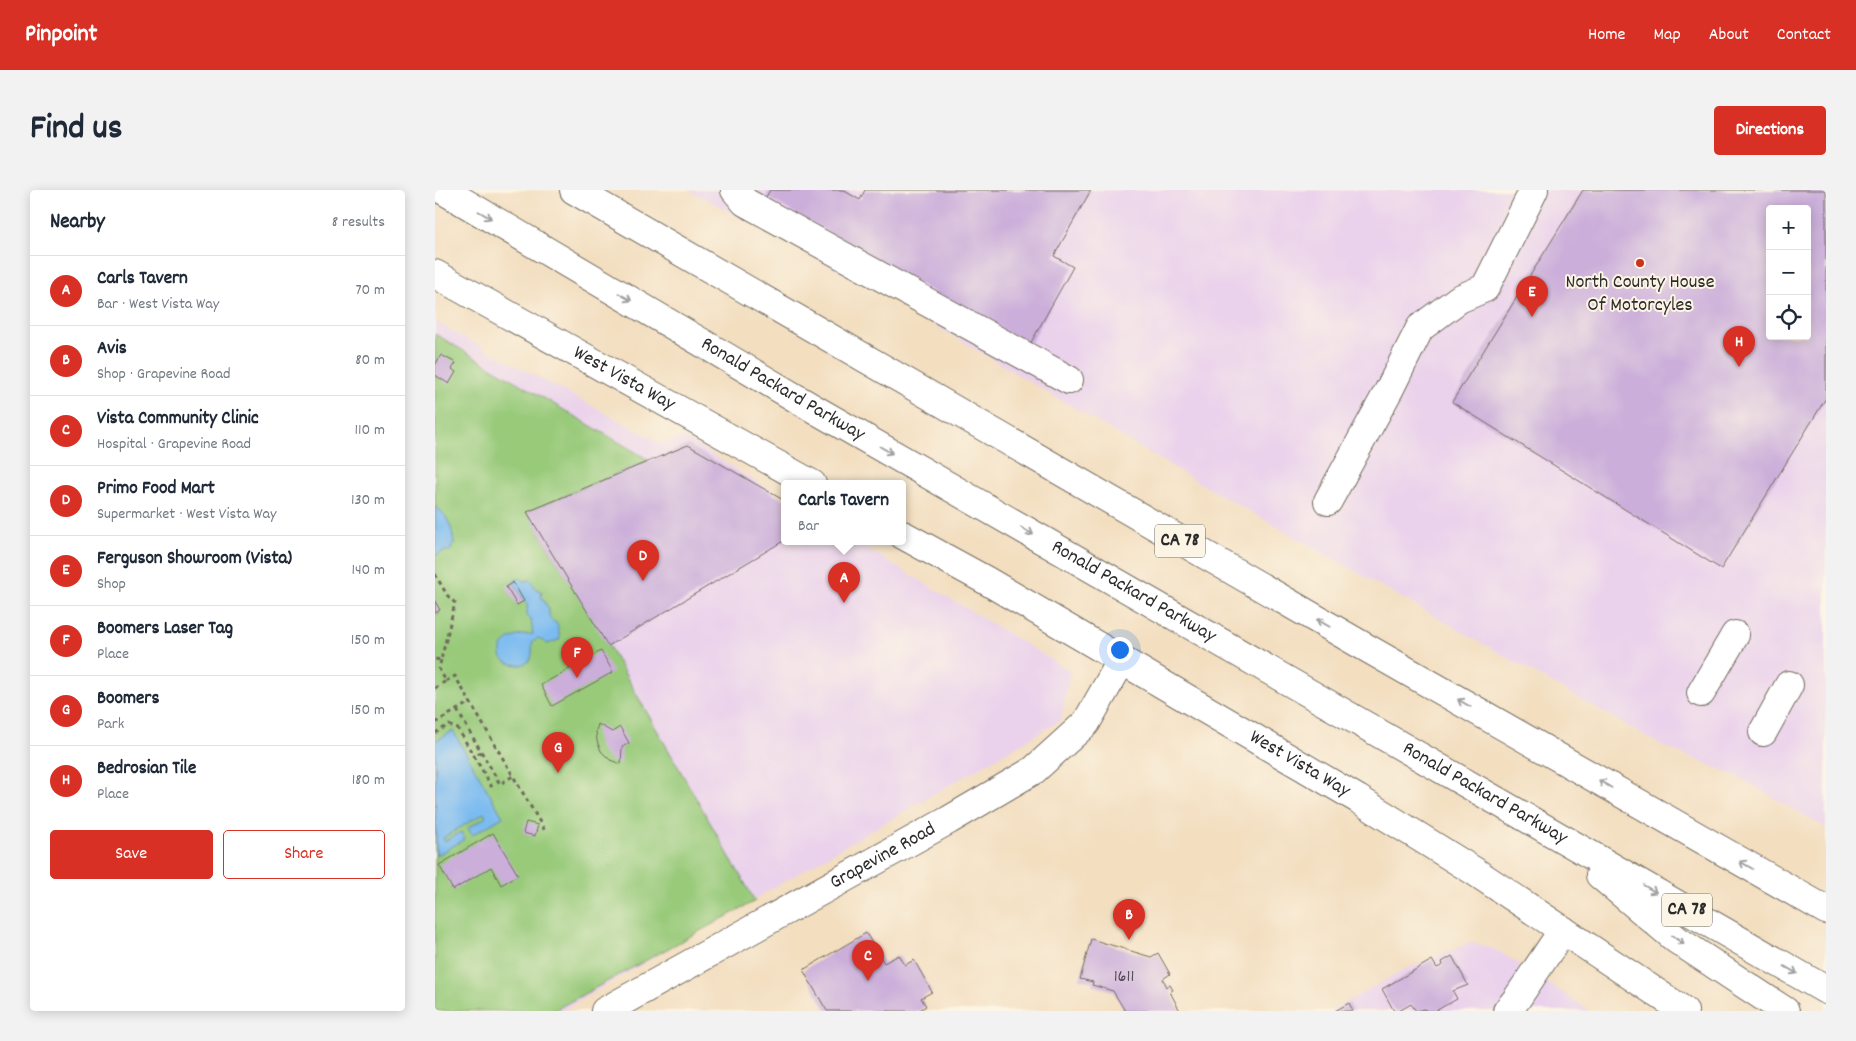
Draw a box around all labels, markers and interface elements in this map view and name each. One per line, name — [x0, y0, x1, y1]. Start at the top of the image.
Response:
text: Pinpoint — [25, 18, 97, 52]
text: Home — [1588, 23, 1625, 48]
text: Map — [1653, 23, 1681, 48]
text: About — [1709, 23, 1749, 48]
text: Contact — [1777, 23, 1831, 48]
text: Find us — [30, 105, 122, 155]
button: Directions — [1714, 106, 1826, 155]
map controls — [1766, 205, 1811, 340]
button: + — [1766, 205, 1811, 250]
text: Nearby — [50, 208, 105, 238]
one-way arrow — [478, 210, 492, 220]
text: 8 results — [332, 211, 385, 234]
button: − — [1766, 250, 1811, 295]
marker: North County House Of Motorcyles — [1634, 257, 1646, 269]
text: Carls Tavern — [97, 266, 188, 293]
place label: North County House Of Motorcyles — [1566, 269, 1715, 320]
pin: E — [1516, 276, 1548, 317]
text: A — [62, 279, 70, 302]
text: 70 m — [355, 279, 385, 302]
text: Bar · West Vista Way — [97, 293, 219, 316]
one-way arrow — [618, 293, 632, 303]
button: locate — [1766, 295, 1811, 340]
pin: H — [1723, 326, 1755, 367]
street label: Ronald Packard Parkway — [695, 331, 871, 449]
text: Avis — [97, 336, 127, 363]
street label: West Vista Way — [568, 339, 681, 419]
text: B — [62, 349, 70, 372]
text: 80 m — [355, 349, 385, 372]
text: Shop · Grapevine Road — [97, 363, 230, 386]
text: Vista Community Clinic — [97, 406, 259, 433]
text: C — [62, 419, 70, 442]
text: 110 m — [355, 419, 385, 442]
text: Hospital · Grapevine Road — [97, 433, 251, 456]
one-way arrow — [879, 445, 894, 455]
text: Primo Food Mart — [97, 476, 215, 503]
popup — [781, 480, 906, 545]
text: Carls Tavern — [798, 488, 889, 515]
text: D — [62, 489, 70, 512]
text: 130 m — [351, 489, 385, 512]
text: Supermarket · West Vista Way — [97, 503, 276, 526]
text: Bar — [798, 515, 819, 538]
road number: CA 78 — [1155, 524, 1205, 558]
one-way arrow — [1020, 526, 1035, 536]
street label: Ronald Packard Parkway — [1046, 534, 1222, 651]
pin: D — [627, 540, 659, 581]
text: Ferguson Showroom (Vista) — [97, 546, 292, 573]
text: E — [62, 559, 70, 582]
text: 140 m — [351, 559, 385, 582]
pin: A — [828, 562, 860, 603]
text: Shop — [97, 573, 126, 596]
text: Boomers Laser Tag — [97, 616, 233, 643]
one-way arrow — [1316, 617, 1331, 627]
text: F — [62, 629, 70, 652]
text: 150 m — [351, 629, 385, 652]
pin: F — [561, 637, 593, 678]
your location — [1107, 637, 1133, 663]
text: Place — [97, 643, 129, 666]
text: Boomers — [97, 686, 159, 713]
one-way arrow — [1457, 698, 1472, 708]
text: G — [62, 699, 70, 722]
text: 150 m — [351, 699, 385, 722]
text: Park — [97, 713, 124, 736]
street label: West Vista Way — [1244, 724, 1356, 806]
pin: G — [542, 732, 574, 773]
street label: Ronald Packard Parkway — [1397, 735, 1573, 853]
text: Bedrosian Tile — [97, 756, 196, 783]
text: H — [62, 769, 70, 792]
text: 180 m — [352, 769, 385, 792]
one-way arrow — [1598, 779, 1613, 789]
text: Place — [97, 783, 129, 806]
street label: Grapevine Road — [825, 816, 941, 897]
button: Save — [50, 830, 213, 879]
button: Share — [223, 830, 385, 879]
one-way arrow — [1740, 859, 1754, 869]
one-way arrow — [1643, 885, 1657, 895]
road number: CA 78 — [1662, 894, 1712, 926]
pin: B — [1113, 899, 1145, 940]
one-way arrow — [1671, 935, 1684, 946]
pin: C — [852, 940, 884, 981]
house number: 1611 — [1114, 965, 1134, 990]
one-way arrow — [1784, 965, 1799, 975]

